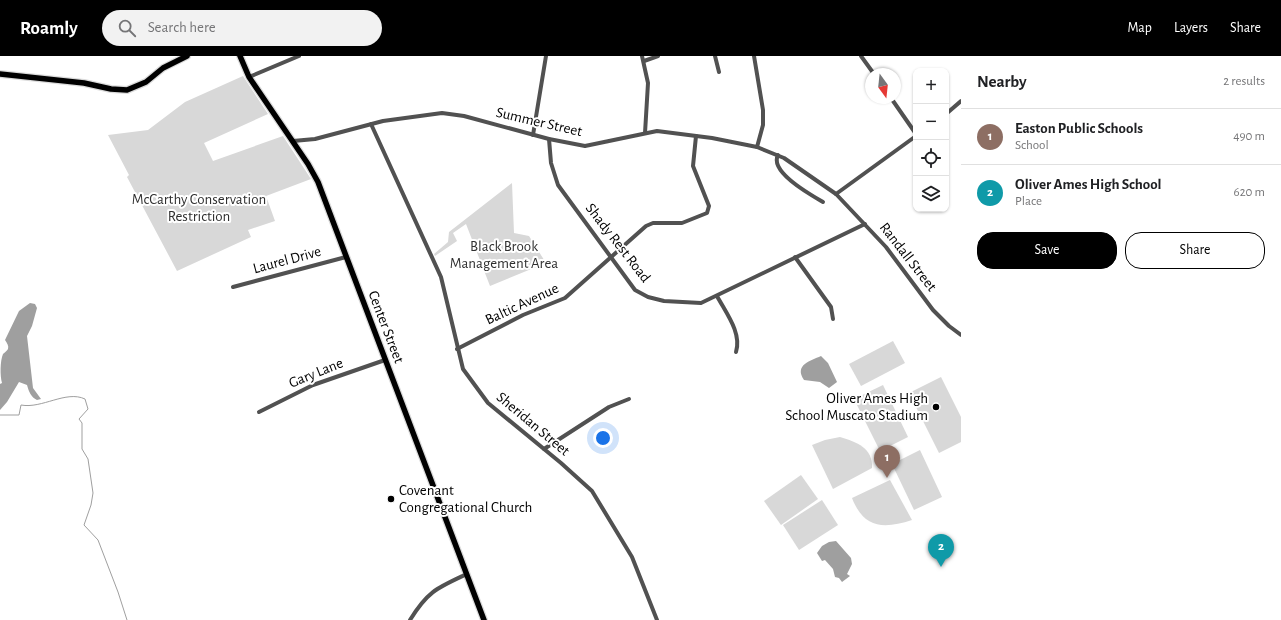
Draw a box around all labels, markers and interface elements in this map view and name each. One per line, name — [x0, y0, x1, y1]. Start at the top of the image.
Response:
search box — [102, 10, 382, 46]
icon: search — [116, 17, 138, 39]
text: Roamly — [20, 19, 78, 38]
text: Search here — [148, 20, 216, 35]
text: Map — [1127, 21, 1152, 35]
text: Layers — [1174, 21, 1208, 35]
text: Share — [1230, 21, 1261, 35]
north arrow — [865, 68, 901, 104]
map controls — [913, 68, 949, 212]
button: + — [913, 68, 949, 104]
text: Nearby — [977, 73, 1027, 90]
text: 2 results — [1223, 75, 1265, 88]
button: − — [913, 104, 949, 140]
street label: Summer Street — [494, 105, 584, 139]
text: Easton Public Schools — [1015, 121, 1143, 136]
text: 1 — [988, 130, 992, 143]
text: 490 m — [1233, 130, 1265, 143]
text: School — [1015, 139, 1049, 152]
button: locate — [913, 140, 949, 176]
button: layers — [913, 176, 949, 212]
text: Oliver Ames High School — [1015, 177, 1162, 192]
text: 2 — [987, 186, 993, 199]
text: 620 m — [1234, 186, 1265, 199]
park label: McCarthy Conservation Restriction — [132, 192, 266, 224]
text: Place — [1015, 195, 1042, 208]
street label: Shady Rest Road — [583, 201, 653, 285]
street label: Randall Street — [877, 220, 939, 294]
button: Save — [977, 232, 1117, 269]
button: Share — [1125, 232, 1265, 269]
park label: Black Brook Management Area — [450, 239, 558, 271]
street label: Laurel Drive — [251, 244, 323, 276]
street label: Baltic Avenue — [483, 280, 561, 328]
street label: Center Street — [365, 289, 407, 365]
street label: Gary Lane — [287, 355, 345, 391]
street label: Sheridan Street — [494, 389, 573, 459]
place label: Oliver Ames High School Muscato Stadium — [785, 391, 928, 423]
marker: Oliver Ames High School Muscato Stadium — [931, 402, 941, 412]
your location — [593, 428, 613, 448]
pin: 1 — [874, 445, 900, 478]
place label: Covenant Congregational Church — [399, 483, 532, 515]
marker: Covenant Congregational Church — [386, 494, 396, 504]
pin: 2 — [928, 534, 954, 567]

